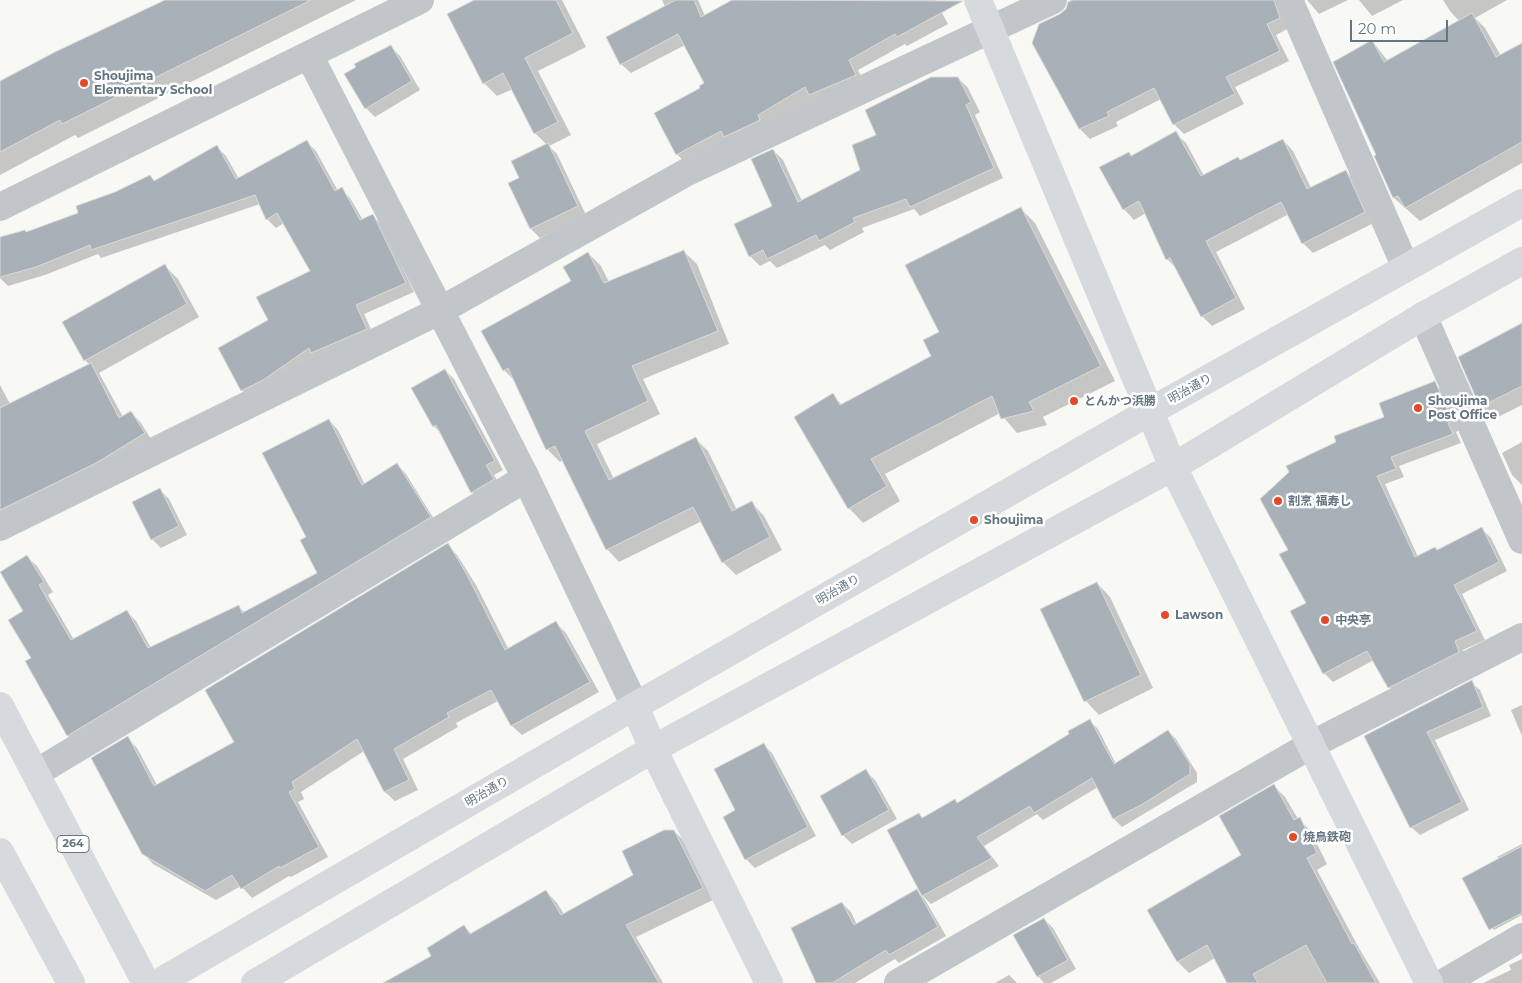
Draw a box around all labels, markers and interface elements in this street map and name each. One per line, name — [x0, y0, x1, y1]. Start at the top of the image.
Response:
scale bar — [1352, 10, 1450, 42]
text: 20 m — [1358, 19, 1396, 38]
place label: Shoujima Elementary School — [94, 69, 212, 97]
marker: Shoujima Elementary School — [78, 77, 90, 89]
street label: 明治通り — [1166, 371, 1214, 407]
place label: とんかつ浜勝 — [1084, 394, 1156, 408]
place label: Shoujima Post Office — [1428, 394, 1497, 422]
marker: とんかつ浜勝 — [1068, 395, 1080, 407]
marker: Shoujima Post Office — [1412, 402, 1424, 414]
place label: 割烹 福寿し — [1288, 494, 1351, 508]
marker: 割烹 福寿し — [1272, 495, 1284, 507]
place label: Shoujima — [984, 513, 1043, 527]
marker: Shoujima — [968, 514, 980, 526]
street label: 明治通り — [814, 572, 862, 608]
place label: Lawson — [1175, 608, 1223, 622]
marker: Lawson — [1159, 609, 1171, 621]
place label: 中央亭 — [1335, 613, 1371, 627]
marker: 中央亭 — [1319, 614, 1331, 626]
street label: 明治通り — [463, 774, 511, 810]
place label: 焼鳥鉄砲 — [1303, 830, 1351, 844]
marker: 焼鳥鉄砲 — [1287, 831, 1299, 843]
road number: 264 — [57, 836, 89, 852]

